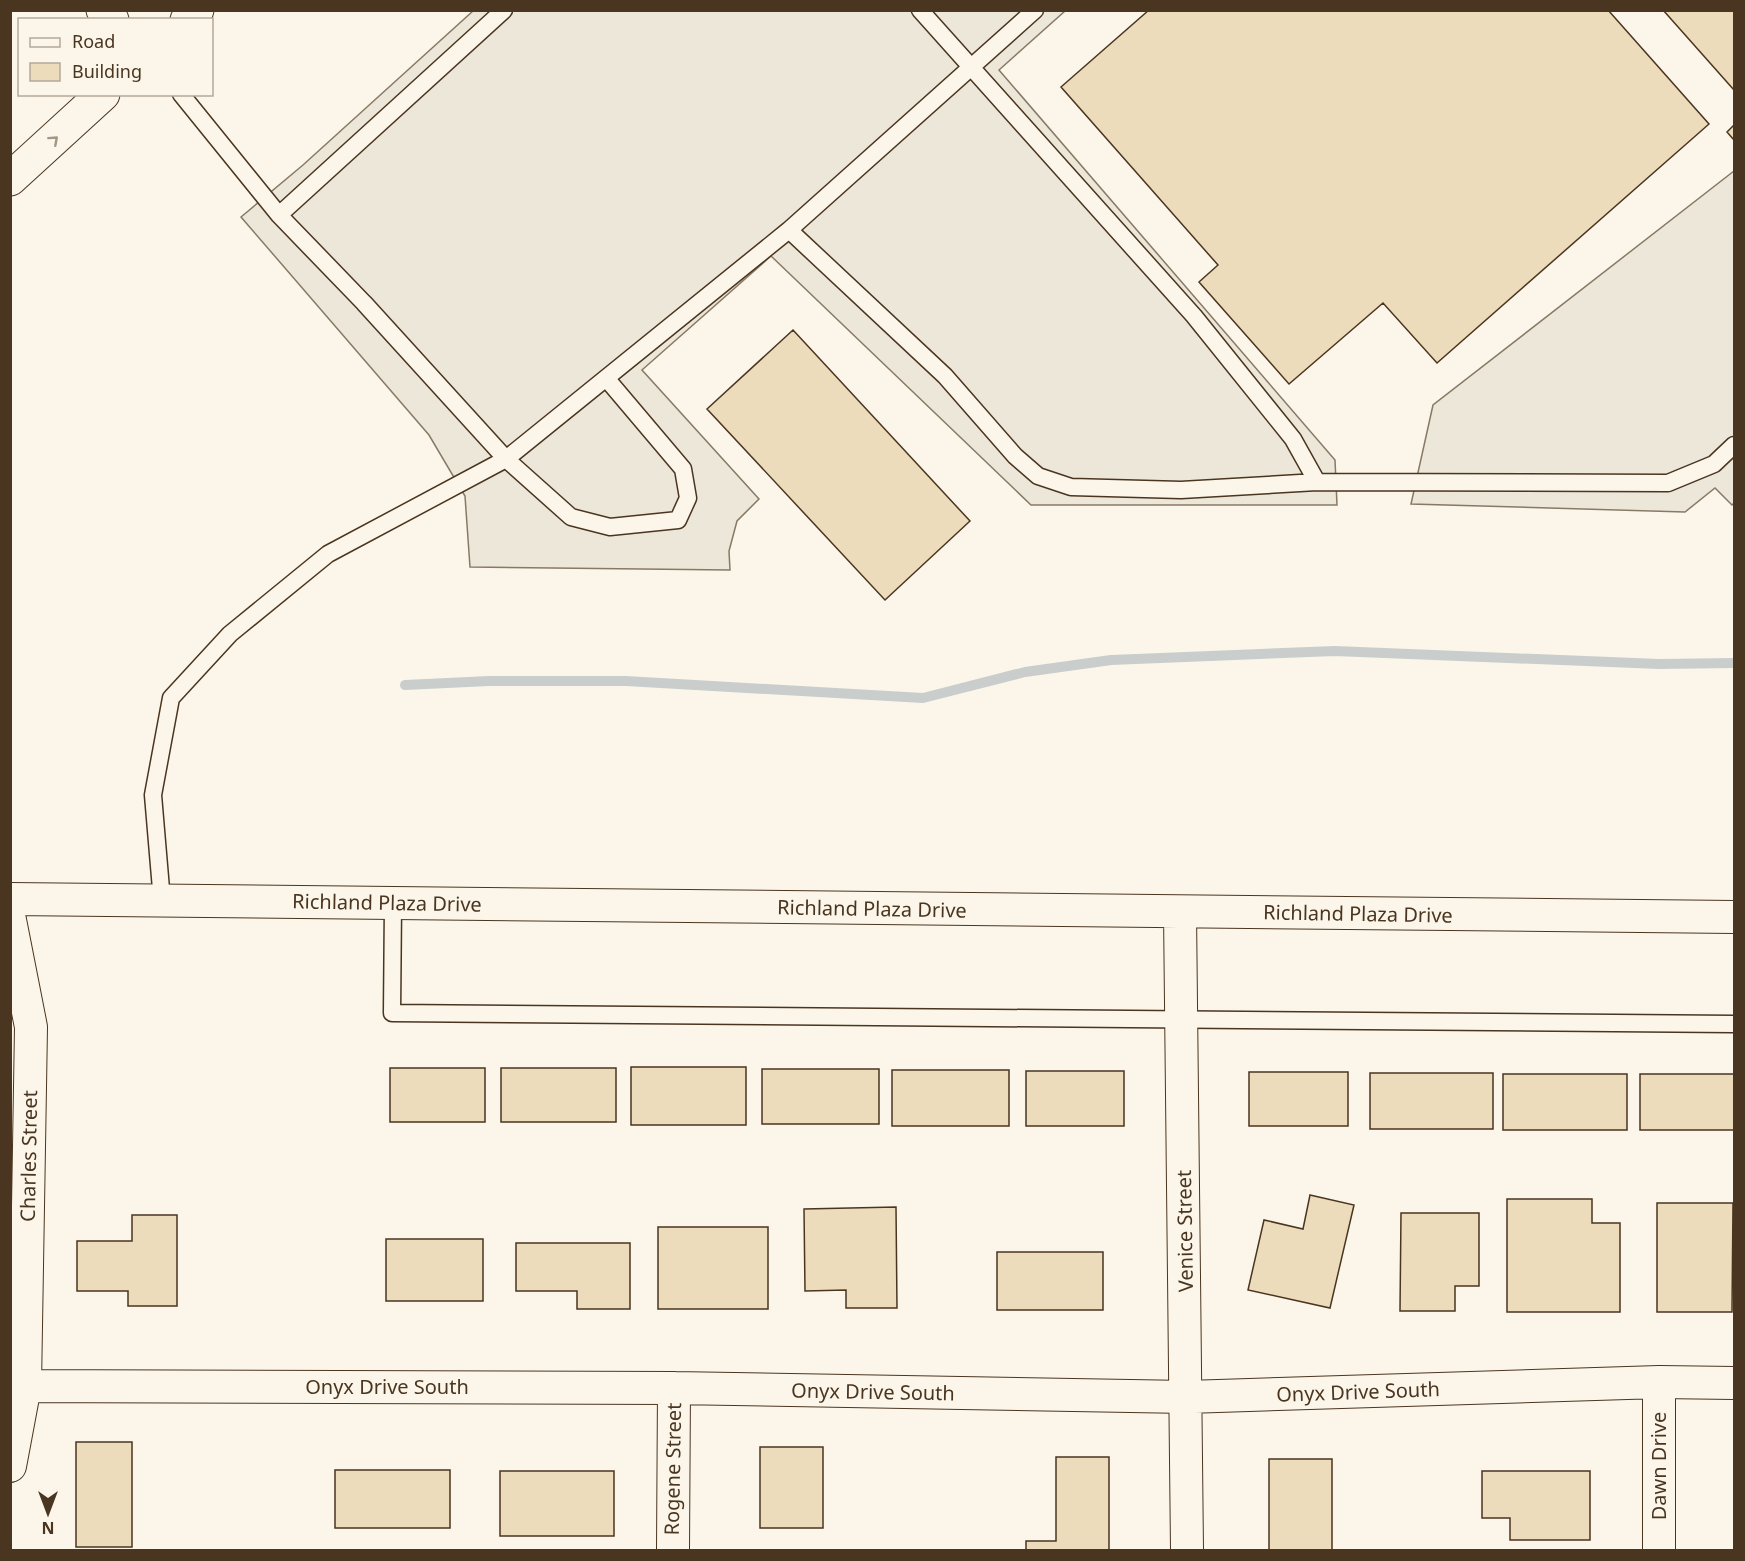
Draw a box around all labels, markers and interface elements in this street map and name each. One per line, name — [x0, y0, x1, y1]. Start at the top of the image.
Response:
legend — [18, 18, 213, 96]
text: Road — [72, 29, 115, 53]
text: Building — [72, 59, 142, 83]
one-way arrow — [47, 136, 58, 147]
street label: Richland Plaza Drive — [292, 887, 482, 918]
street label: Richland Plaza Drive — [777, 893, 967, 924]
street label: Richland Plaza Drive — [1263, 898, 1453, 929]
street label: Charles Street — [14, 1090, 43, 1222]
street label: Venice Street — [1170, 1170, 1199, 1292]
street label: Onyx Drive South — [305, 1373, 469, 1400]
street label: Onyx Drive South — [1276, 1375, 1440, 1408]
street label: Onyx Drive South — [791, 1377, 955, 1406]
street label: Rogene Street — [658, 1402, 687, 1536]
street label: Dawn Drive — [1645, 1412, 1672, 1520]
north arrow — [18, 1483, 78, 1543]
text: N — [41, 1517, 55, 1539]

